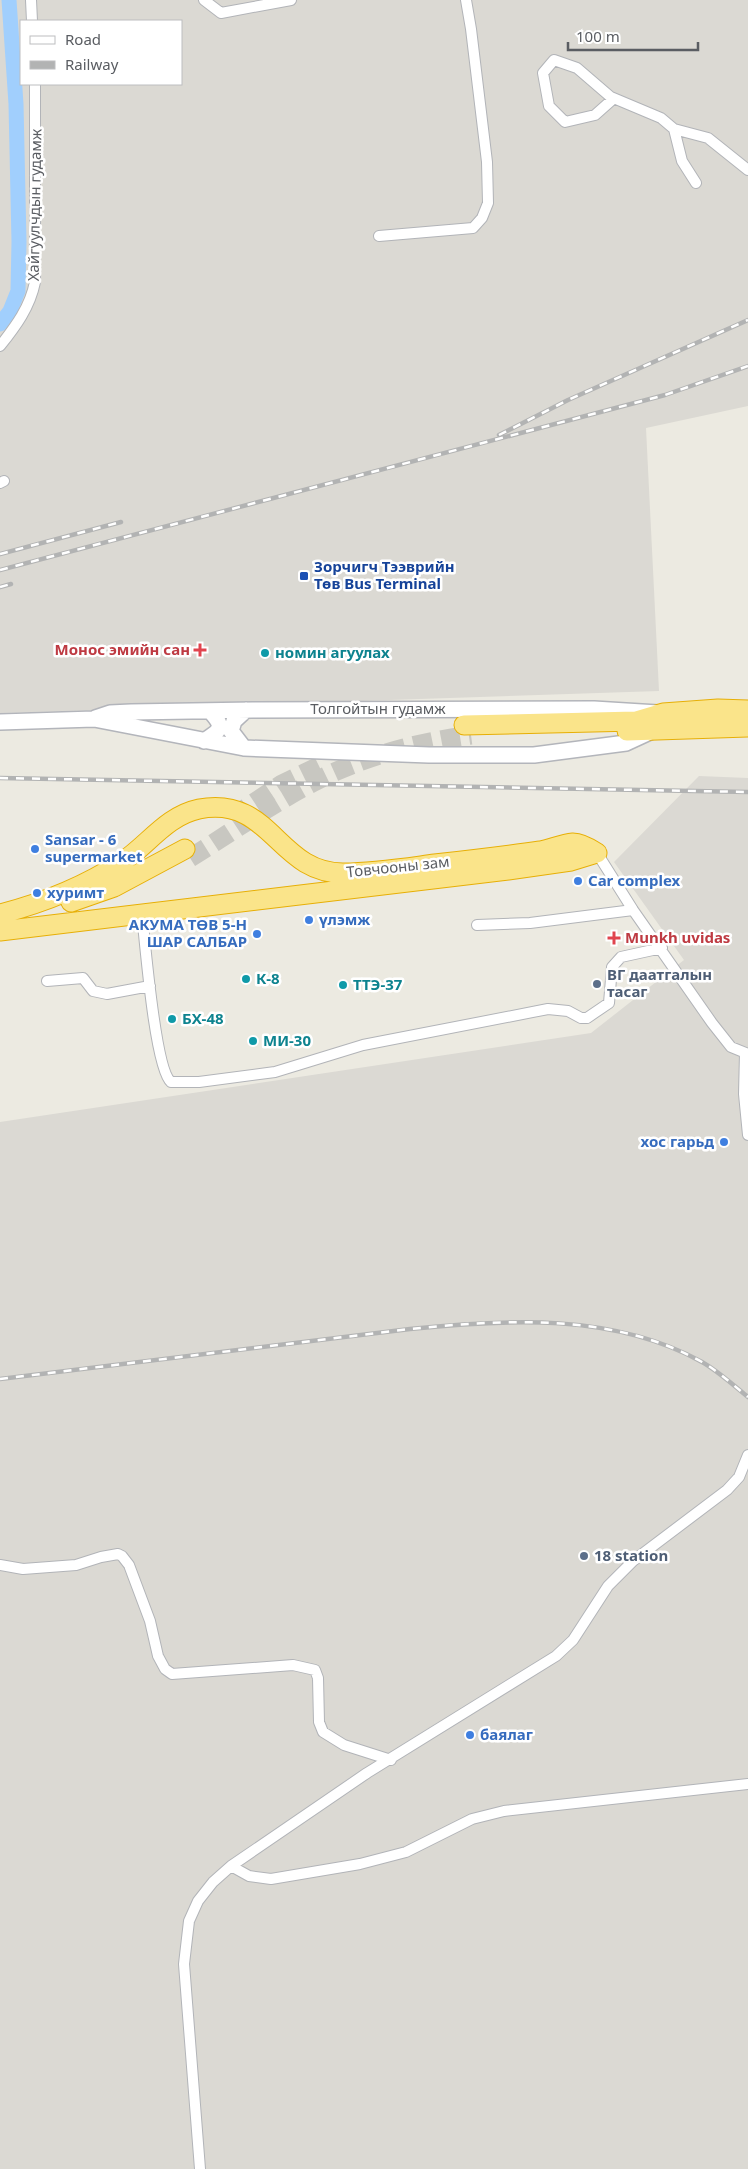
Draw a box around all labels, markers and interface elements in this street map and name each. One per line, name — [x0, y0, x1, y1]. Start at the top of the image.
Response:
legend — [20, 20, 182, 85]
scale bar — [568, 20, 698, 52]
text: 100 m — [576, 26, 620, 46]
text: Road — [65, 29, 101, 49]
text: Railway — [65, 54, 119, 74]
street label: Хайгуулчдын гудамж — [23, 128, 45, 281]
place label: Зорчигч Тээврийн Төв Bus Terminal — [314, 556, 455, 593]
marker: Зорчигч Тээврийн Төв Bus Terminal — [298, 570, 310, 582]
place label: Монос эмийн сан — [55, 639, 190, 659]
place label: номин агуулах — [275, 642, 390, 662]
marker: Монос эмийн сан — [194, 644, 206, 656]
marker: номин агуулах — [259, 647, 271, 659]
street label: Толгойтын гудамж — [310, 698, 446, 718]
place label: Sansar - 6 supermarket — [45, 829, 143, 866]
marker: Sansar - 6 supermarket — [29, 843, 41, 855]
street label: Товчооны зам — [345, 851, 450, 881]
place label: Car complex — [588, 870, 681, 890]
marker: Car complex — [572, 875, 584, 887]
place label: хуримт — [47, 882, 104, 902]
marker: хуримт — [31, 887, 43, 899]
place label: үлэмж — [319, 909, 370, 929]
place label: АКУМА ТӨВ 5-Н ШАР САЛБАР — [129, 914, 247, 951]
marker: үлэмж — [303, 914, 315, 926]
place label: Munkh uvidas — [625, 927, 730, 947]
marker: АКУМА ТӨВ 5-Н ШАР САЛБАР — [251, 928, 263, 940]
marker: Munkh uvidas — [607, 931, 621, 945]
place label: ВГ даатгалын тасаг — [607, 964, 712, 1001]
place label: К-8 — [256, 968, 280, 988]
marker: К-8 — [240, 973, 252, 985]
place label: ТТЭ-37 — [353, 974, 403, 994]
marker: ВГ даатгалын тасаг — [591, 978, 603, 990]
marker: ТТЭ-37 — [337, 979, 349, 991]
place label: БХ-48 — [182, 1008, 224, 1028]
marker: БХ-48 — [166, 1013, 178, 1025]
place label: МИ-30 — [263, 1030, 311, 1050]
marker: МИ-30 — [247, 1035, 259, 1047]
place label: хос гарьд — [641, 1131, 714, 1151]
marker: хос гарьд — [718, 1136, 730, 1148]
place label: 18 station — [594, 1545, 668, 1565]
marker: 18 station — [578, 1550, 590, 1562]
place label: баялаг — [480, 1724, 533, 1744]
marker: баялаг — [464, 1729, 476, 1741]

